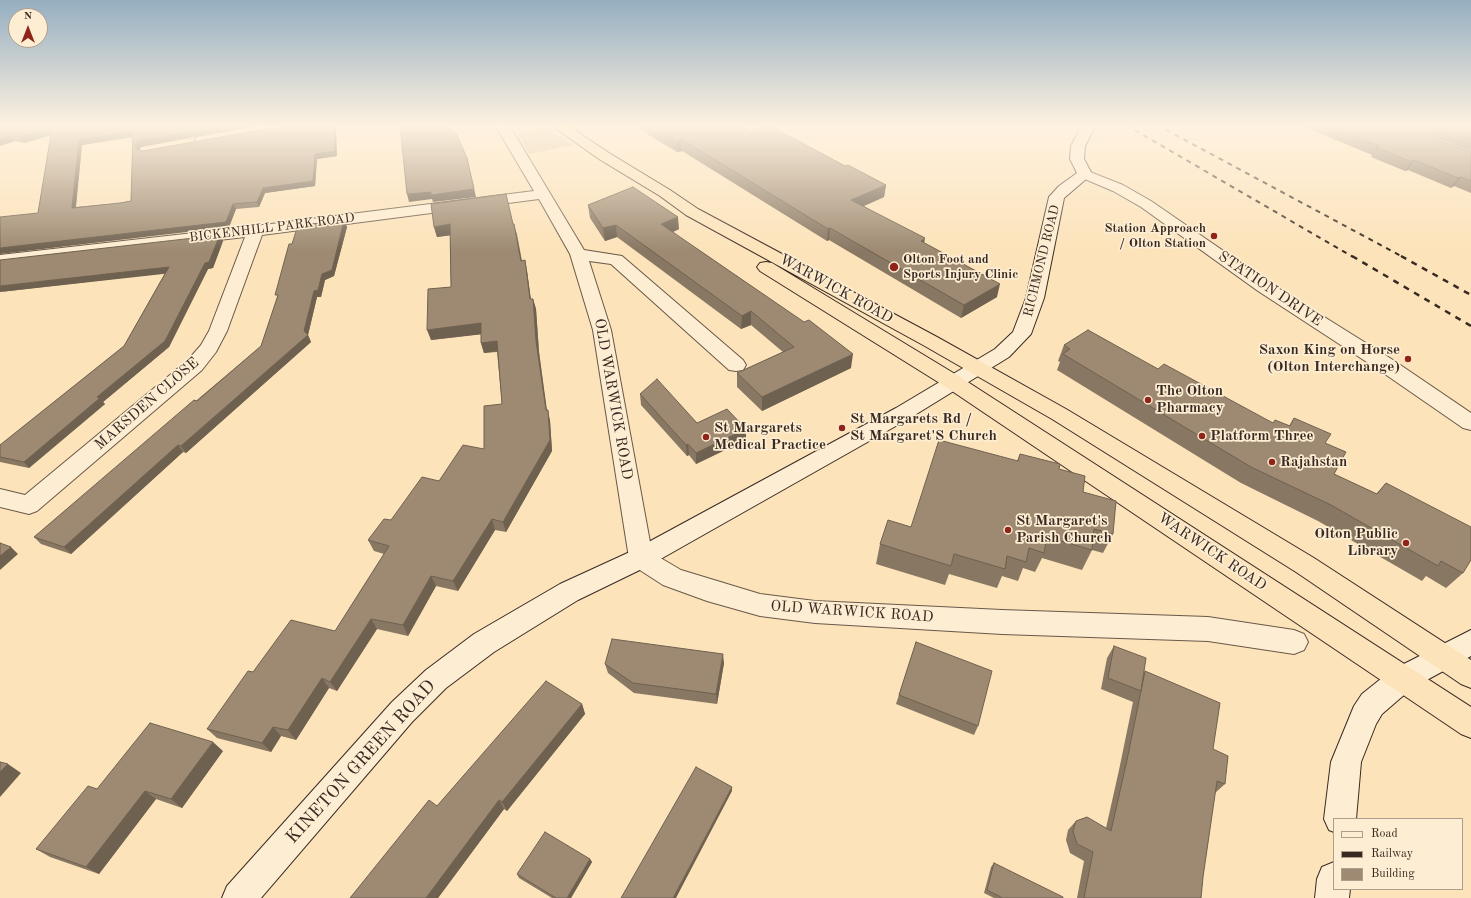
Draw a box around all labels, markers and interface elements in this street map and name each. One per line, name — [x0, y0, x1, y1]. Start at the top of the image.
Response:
north arrow — [8, 8, 48, 48]
text: N — [24, 11, 32, 22]
street label: RICHMOND ROAD — [1021, 203, 1063, 319]
street label: BICKENHILL PARK ROAD — [188, 210, 356, 246]
place label: Station Approach / Olton Station — [1104, 221, 1206, 252]
marker: Station Approach / Olton Station — [1209, 231, 1219, 241]
street label: STATION DRIVE — [1214, 247, 1326, 331]
street label: WARWICK ROAD — [776, 250, 896, 328]
place label: Olton Foot and Sports Injury Clinic — [903, 252, 1018, 283]
marker: Olton Foot and Sports Injury Clinic — [888, 261, 900, 273]
street label: OLD WARWICK ROAD — [590, 317, 636, 481]
place label: Saxon King on Horse (Olton Interchange) — [1259, 341, 1400, 376]
street label: MARSDEN CLOSE — [91, 354, 203, 454]
marker: Saxon King on Horse (Olton Interchange) — [1403, 354, 1413, 364]
place label: The Olton Pharmacy — [1156, 382, 1224, 417]
marker: The Olton Pharmacy — [1143, 395, 1153, 405]
place label: St Margarets Rd / St Margaret'S Church — [850, 410, 997, 445]
place label: St Margarets Medical Practice — [714, 419, 826, 454]
marker: St Margarets Rd / St Margaret'S Church — [837, 423, 847, 433]
place label: Platform Three — [1210, 427, 1314, 445]
marker: Platform Three — [1197, 431, 1207, 441]
marker: St Margarets Medical Practice — [701, 432, 711, 442]
place label: Rajahstan — [1280, 453, 1347, 471]
marker: Rajahstan — [1267, 457, 1277, 467]
street label: WARWICK ROAD — [1154, 509, 1270, 595]
place label: St Margaret's Parish Church — [1016, 512, 1112, 547]
marker: St Margaret's Parish Church — [1003, 525, 1013, 535]
place label: Olton Public Library — [1314, 525, 1398, 560]
marker: Olton Public Library — [1401, 538, 1411, 548]
street label: OLD WARWICK ROAD — [770, 597, 934, 627]
street label: KINETON GREEN ROAD — [282, 676, 440, 848]
legend — [1333, 818, 1463, 890]
text: Road — [1371, 828, 1398, 840]
text: Railway — [1371, 848, 1413, 860]
text: Building — [1371, 868, 1415, 880]

